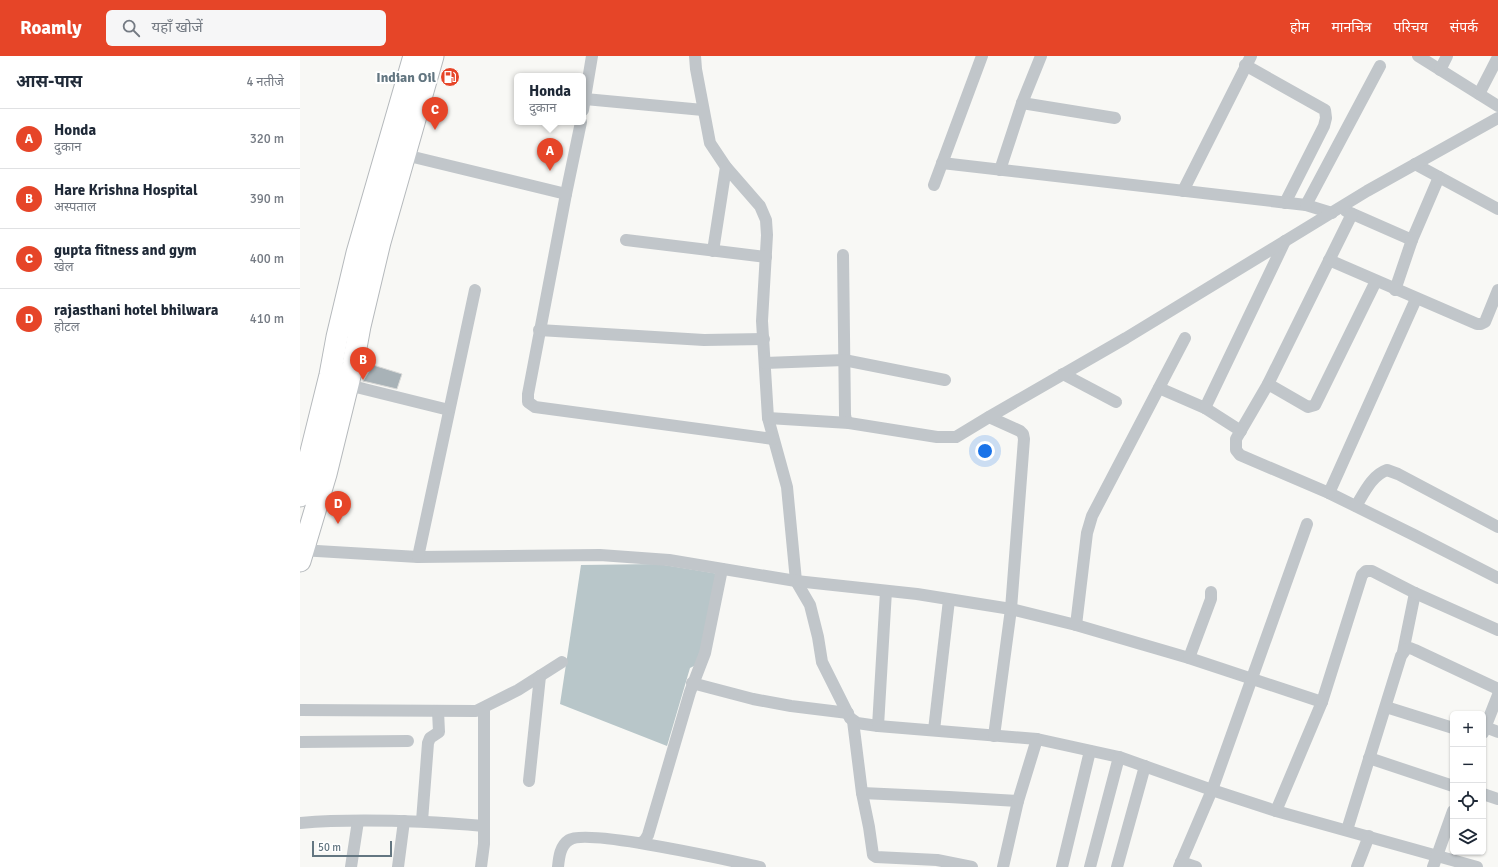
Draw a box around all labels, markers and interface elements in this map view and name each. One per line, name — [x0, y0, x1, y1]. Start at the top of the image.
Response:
search box — [106, 10, 386, 46]
text: Roamly — [20, 16, 82, 40]
icon: search — [120, 17, 142, 39]
text: यहाँ खोजें — [152, 18, 203, 36]
text: होम — [1290, 19, 1309, 36]
text: मानचित्र — [1331, 19, 1372, 36]
text: परिचय — [1394, 19, 1428, 36]
text: संपर्क — [1450, 19, 1478, 36]
fuel station icon: Indian Oil — [439, 66, 461, 88]
place label: Indian Oil — [376, 69, 437, 86]
text: आस-पास — [16, 71, 82, 92]
popup — [514, 73, 586, 125]
text: 4 नतीजे — [246, 74, 284, 90]
text: Honda — [529, 82, 571, 100]
pin: C — [422, 97, 448, 130]
text: दुकान — [529, 100, 556, 116]
text: Honda — [54, 121, 96, 139]
text: A — [25, 131, 33, 147]
text: 320 m — [250, 131, 284, 147]
pin: A — [537, 138, 563, 171]
text: दुकान — [54, 139, 81, 155]
text: Hare Krishna Hospital — [54, 181, 198, 199]
text: B — [25, 191, 33, 207]
text: 390 m — [250, 191, 284, 207]
text: अस्पताल — [54, 199, 96, 215]
text: gupta fitness and gym — [54, 241, 197, 259]
text: C — [25, 251, 33, 267]
text: 400 m — [250, 251, 284, 267]
text: खेल — [54, 259, 73, 275]
text: rajasthani hotel bhilwara — [54, 301, 219, 319]
text: D — [25, 311, 33, 327]
text: 410 m — [250, 311, 284, 327]
text: होटल — [54, 319, 80, 335]
pin: B — [350, 347, 376, 380]
your location — [975, 441, 995, 461]
pin: D — [325, 491, 351, 524]
map controls — [1450, 711, 1486, 855]
button: + — [1450, 711, 1486, 747]
button: − — [1450, 747, 1486, 783]
button: locate — [1450, 783, 1486, 819]
button: layers — [1450, 819, 1486, 855]
scale bar — [312, 839, 392, 858]
text: 50 m — [318, 841, 341, 854]

